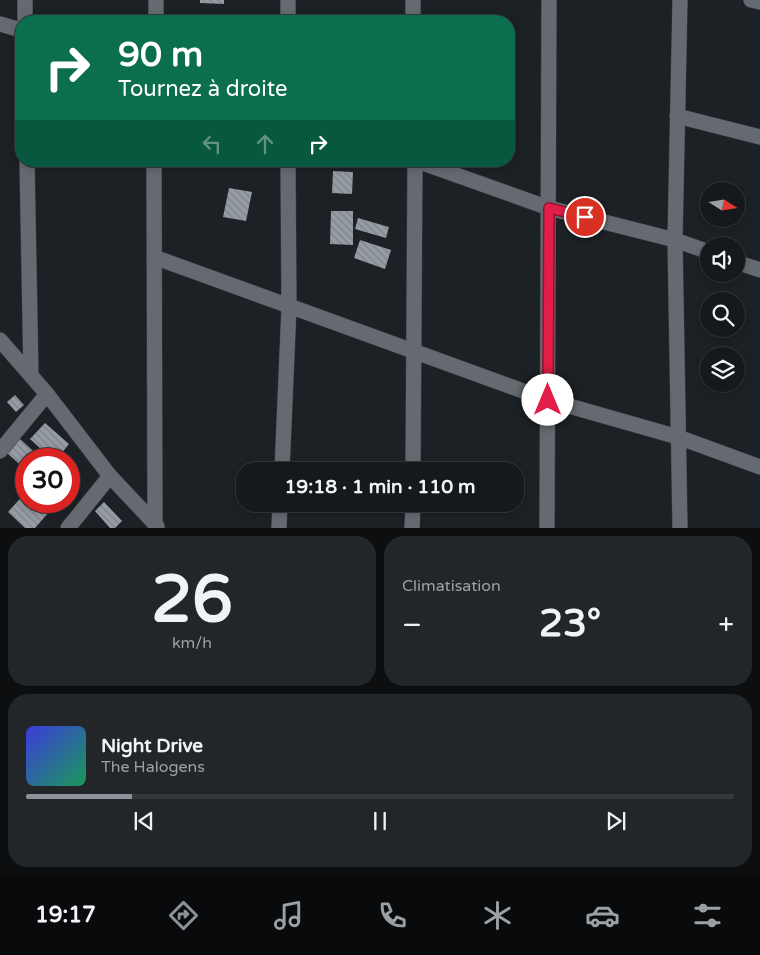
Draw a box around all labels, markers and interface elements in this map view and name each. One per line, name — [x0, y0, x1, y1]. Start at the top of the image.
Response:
text: 90 m — [118, 34, 203, 76]
icon: right — [35, 35, 100, 100]
text: Tournez à droite — [118, 76, 287, 102]
icon: left — [198, 130, 226, 158]
icon: ahead — [251, 130, 279, 158]
icon: right — [304, 130, 332, 158]
north arrow — [700, 182, 745, 228]
map controls — [700, 182, 745, 392]
pin — [564, 196, 606, 238]
icon: arrive — [571, 203, 599, 231]
button: sound — [700, 237, 745, 282]
button: search — [700, 292, 745, 337]
button: layers — [700, 347, 745, 392]
position arrow — [521, 373, 573, 425]
speed limit sign: 30 — [15, 448, 80, 513]
text: 19:18 · 1 min · 110 m — [284, 476, 476, 498]
text: 26 — [151, 561, 233, 640]
text: Climatisation — [402, 576, 501, 596]
text: 23° — [539, 601, 601, 647]
text: − — [402, 608, 422, 642]
text: + — [718, 608, 734, 642]
text: km/h — [172, 633, 212, 653]
text: Night Drive — [101, 735, 203, 757]
text: The Halogens — [101, 757, 205, 777]
icon: previous — [130, 807, 158, 835]
icon: pause — [366, 807, 394, 835]
icon: next — [602, 807, 630, 835]
icon: directions — [166, 898, 201, 933]
icon: music — [271, 898, 306, 933]
icon: phone — [375, 898, 410, 933]
icon: climate — [480, 898, 515, 933]
icon: car — [585, 898, 620, 933]
icon: filters — [690, 898, 725, 933]
text: 19:17 — [35, 902, 96, 928]

